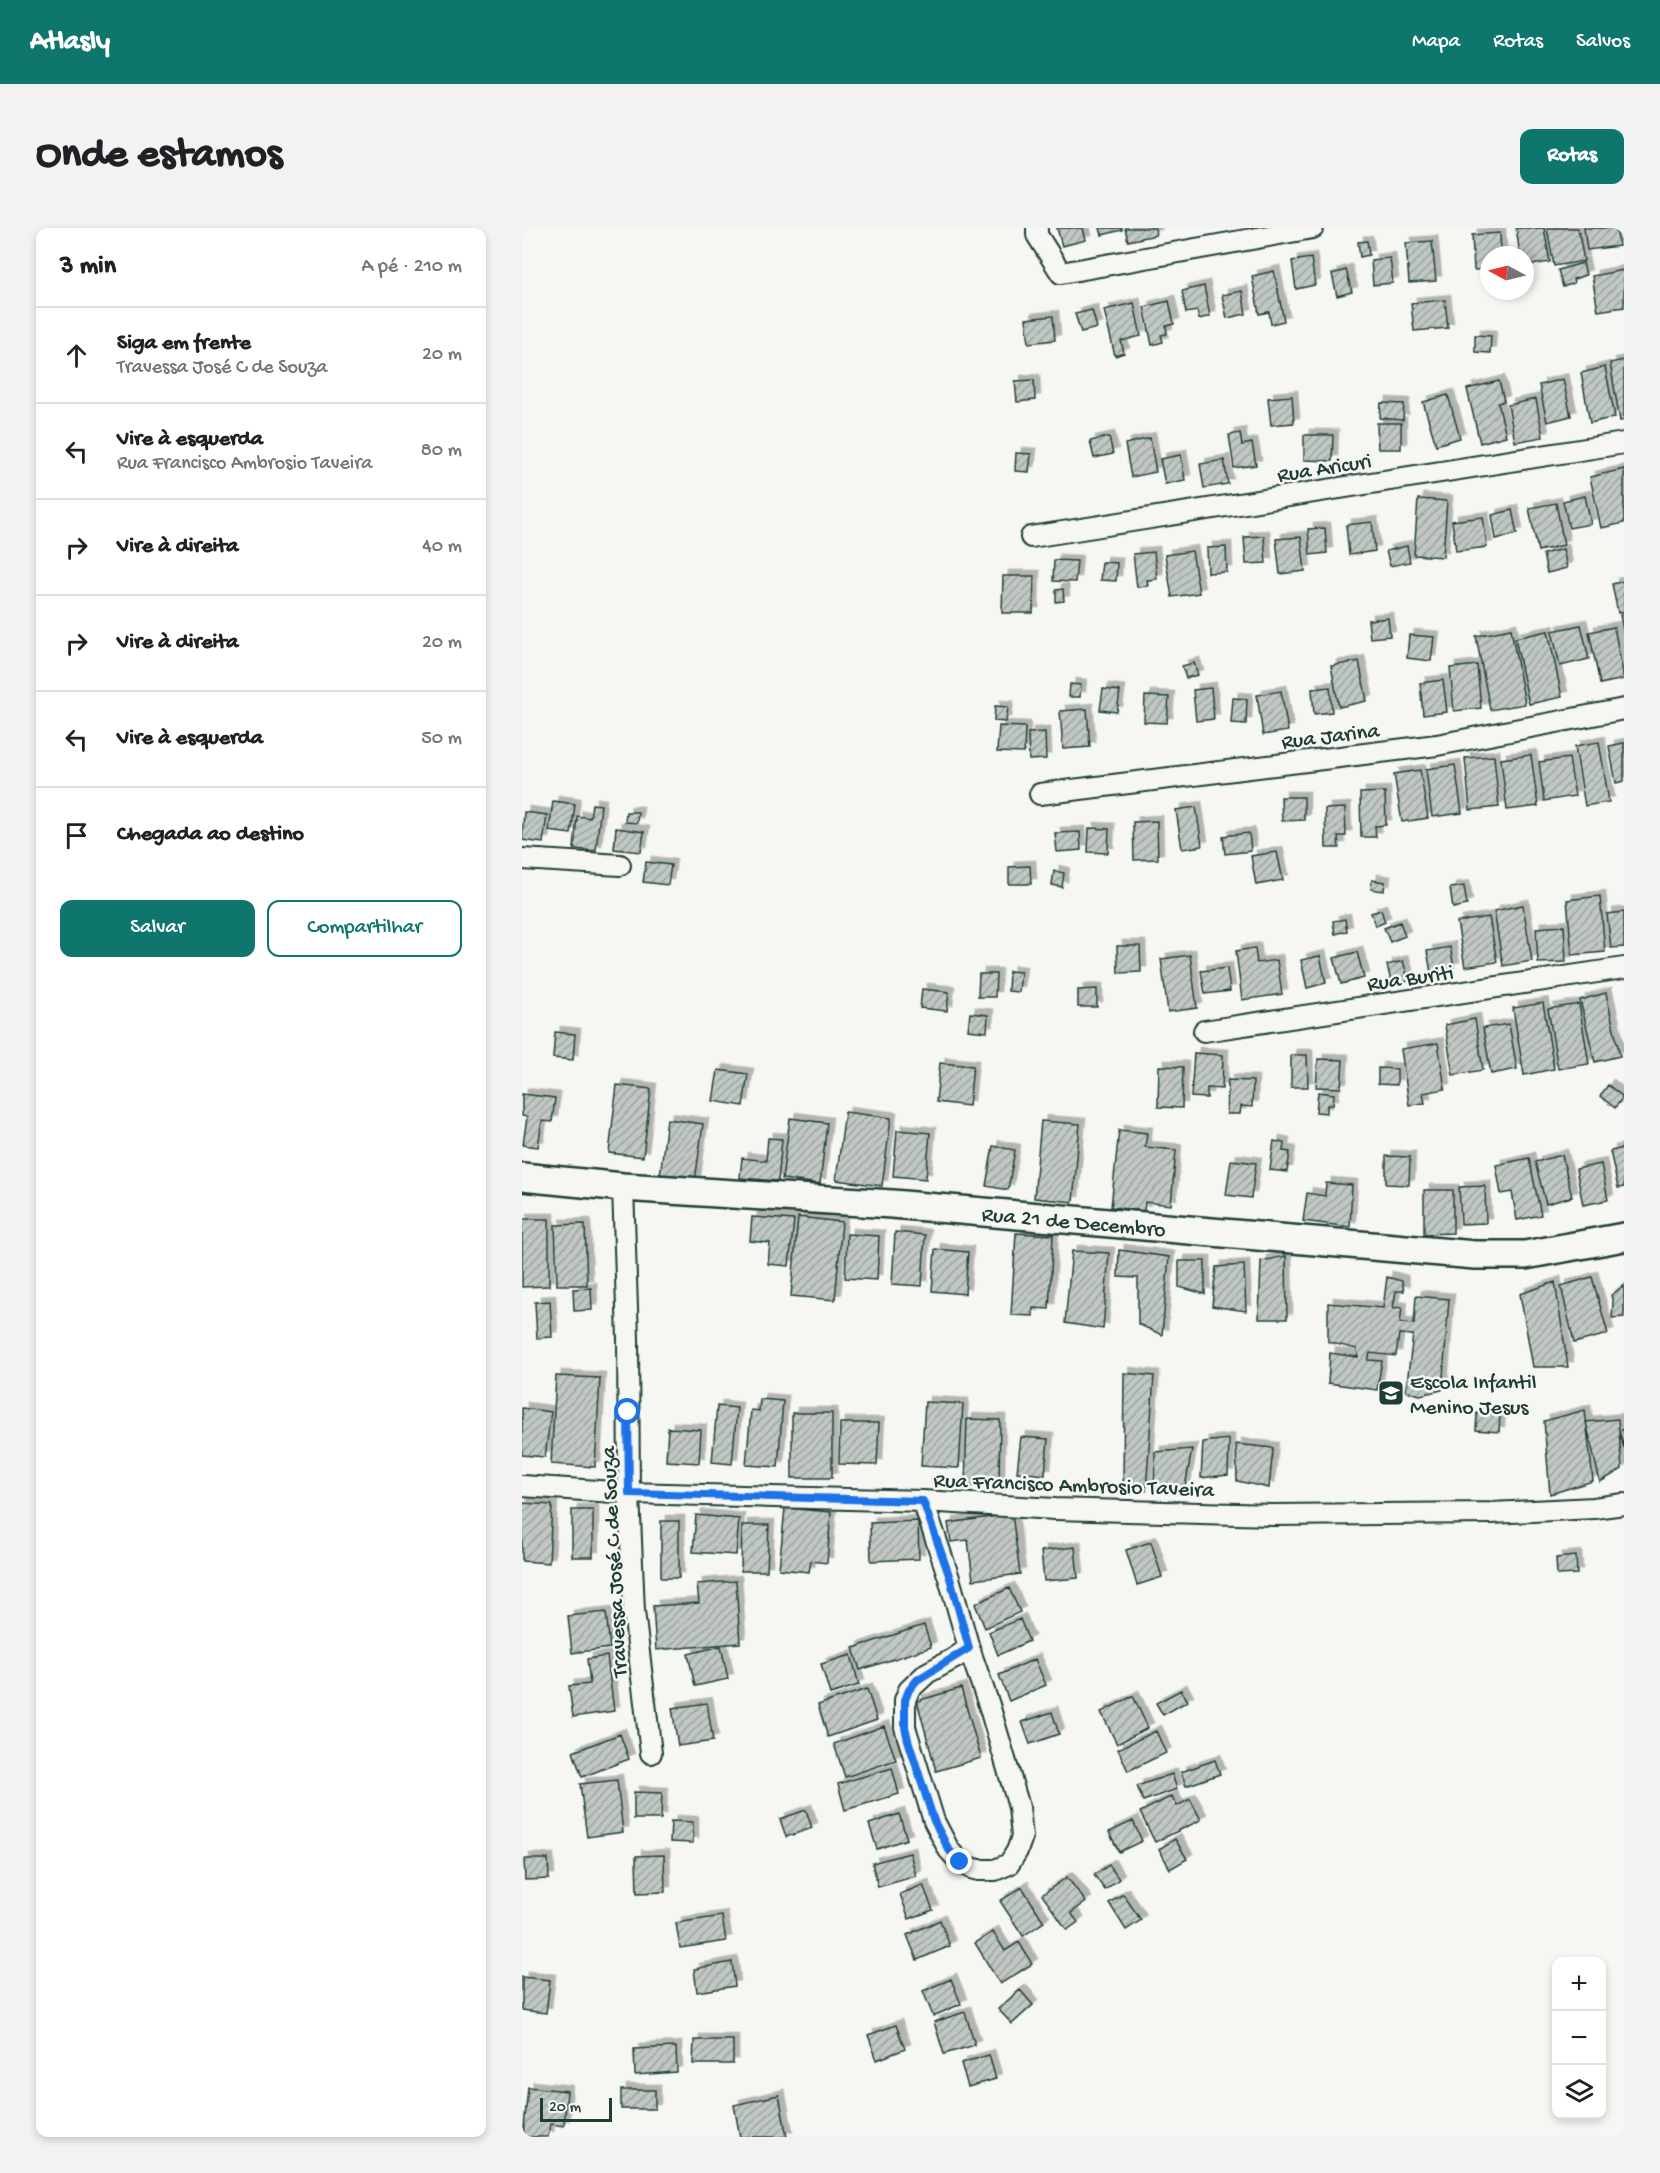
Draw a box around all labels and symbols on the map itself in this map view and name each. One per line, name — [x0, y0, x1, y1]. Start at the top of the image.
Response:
north arrow — [1480, 246, 1534, 300]
street label: Rua Aricuri — [1276, 450, 1374, 490]
street label: Rua Jarina — [1280, 719, 1382, 757]
street label: Rua Buriti — [1366, 961, 1456, 999]
street label: Rua 21 de Decembro — [981, 1203, 1167, 1245]
place label: Escola Infantil Menino Jesus — [1410, 1371, 1537, 1422]
school or university icon: Escola Infantil Menino Jesus — [1376, 1378, 1406, 1408]
route start — [614, 1398, 640, 1424]
street label: Travessa José C de Souza — [597, 1445, 635, 1680]
street label: Rua Francisco Ambrosio Taveira — [933, 1469, 1215, 1505]
route end — [946, 1848, 972, 1874]
scale bar — [540, 2095, 612, 2122]

